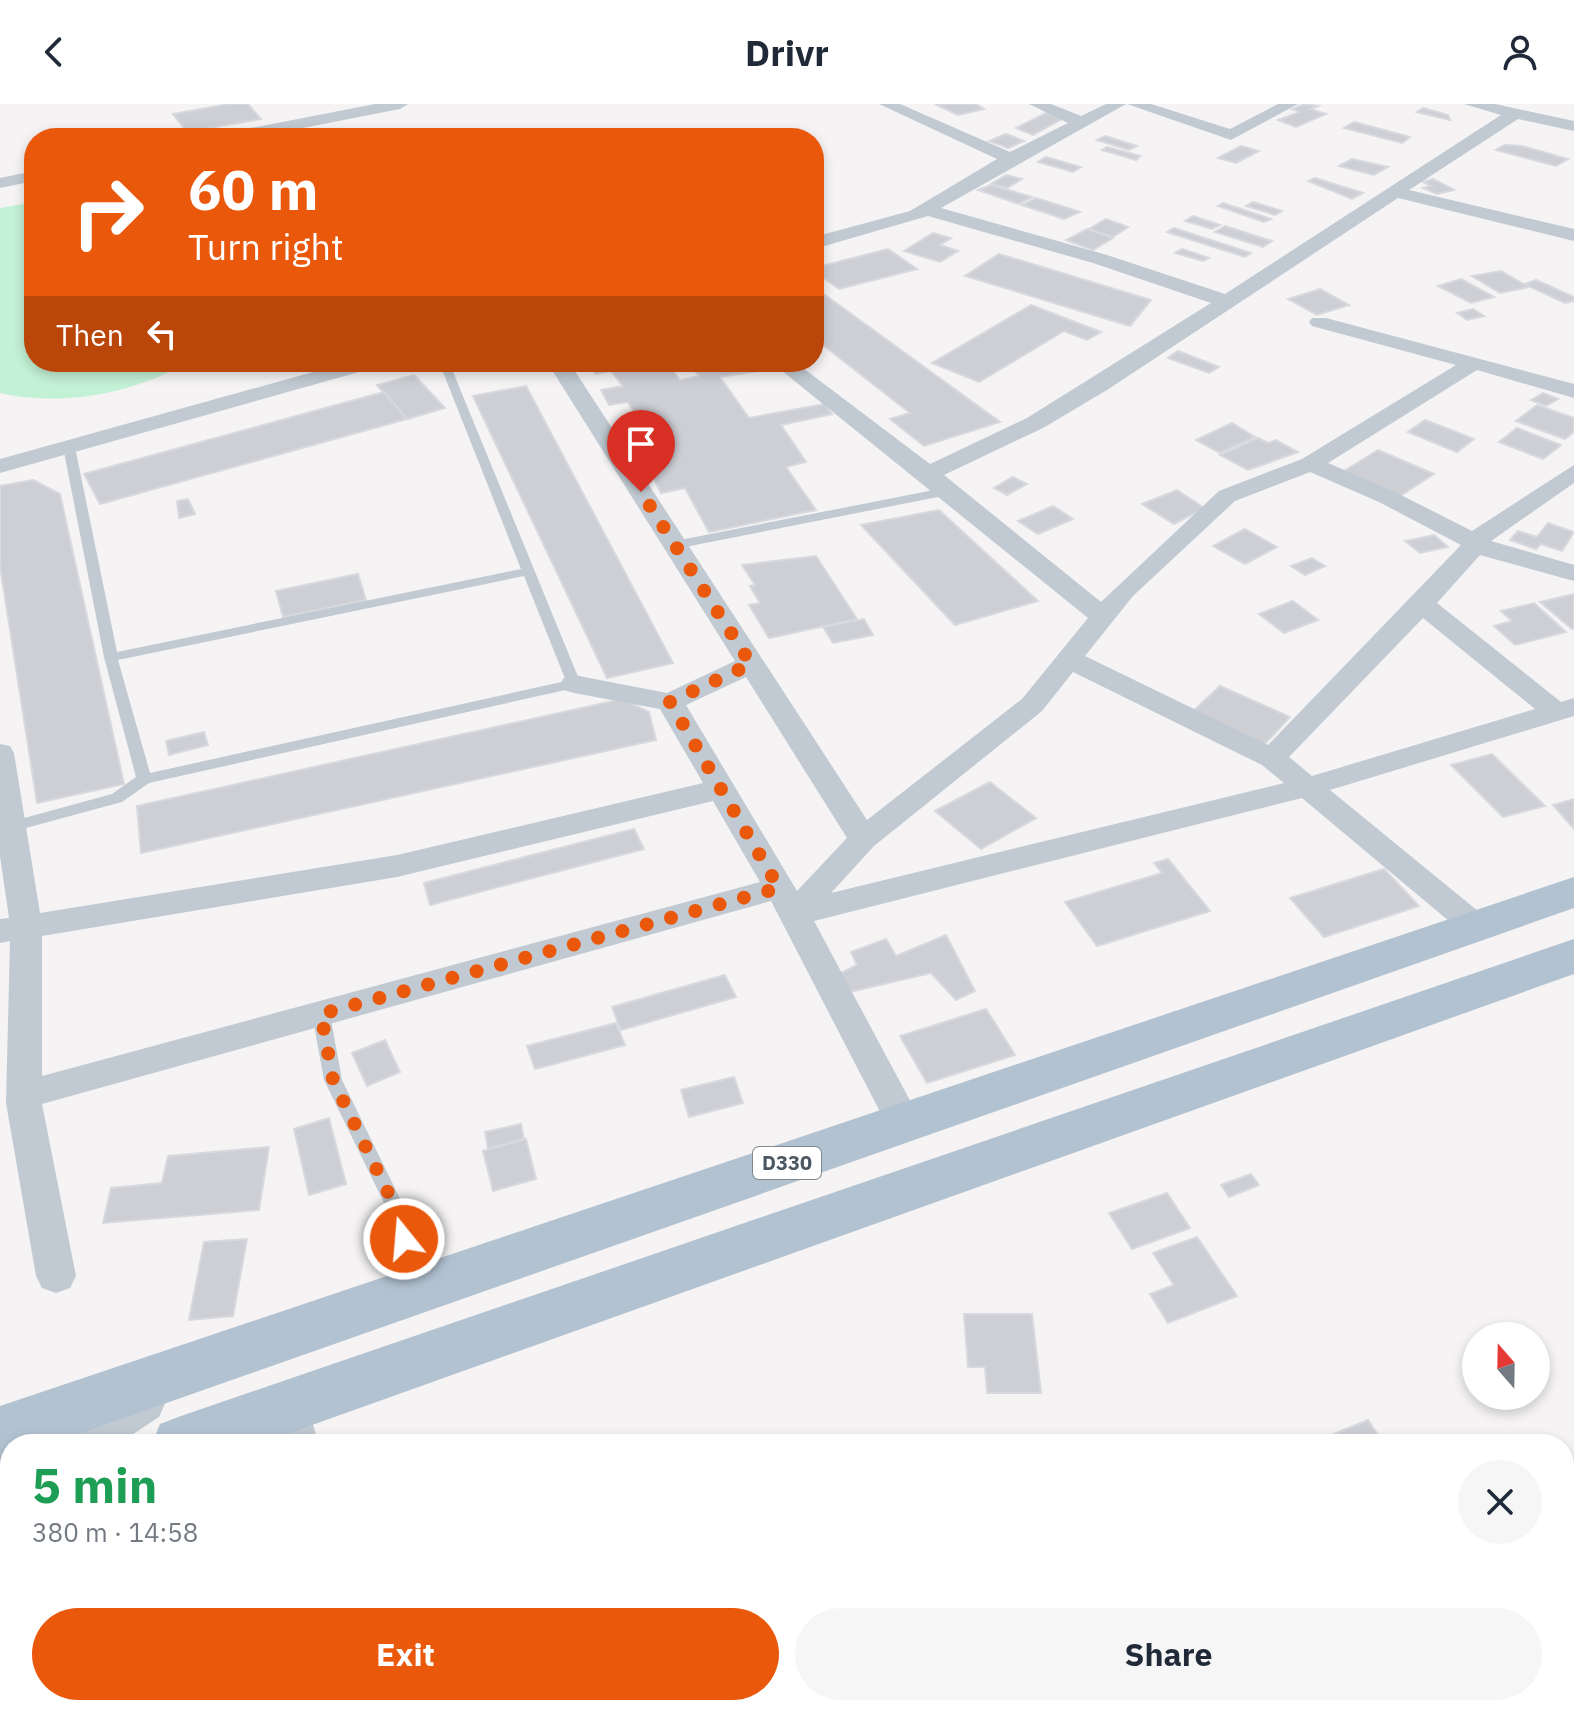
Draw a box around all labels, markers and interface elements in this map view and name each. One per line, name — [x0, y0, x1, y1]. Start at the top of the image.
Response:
text: Drivr — [745, 29, 829, 76]
icon: back — [32, 30, 76, 74]
icon: person — [1498, 30, 1542, 74]
text: 60 m — [188, 153, 318, 225]
icon: right — [56, 160, 160, 264]
text: Turn right — [188, 223, 344, 270]
icon: left — [140, 312, 184, 356]
text: Then — [56, 315, 124, 354]
pin — [607, 410, 675, 492]
icon: arrive — [619, 422, 663, 466]
road number: D330 — [753, 1147, 821, 1179]
position arrow — [362, 1197, 446, 1281]
north arrow — [1462, 1322, 1550, 1410]
map controls — [1462, 1322, 1550, 1410]
text: 5 min — [32, 1454, 157, 1516]
button: close — [1458, 1460, 1542, 1544]
text: 380 m · 14:58 — [32, 1515, 198, 1549]
button: Exit — [32, 1608, 779, 1700]
button: Share — [795, 1608, 1542, 1700]

